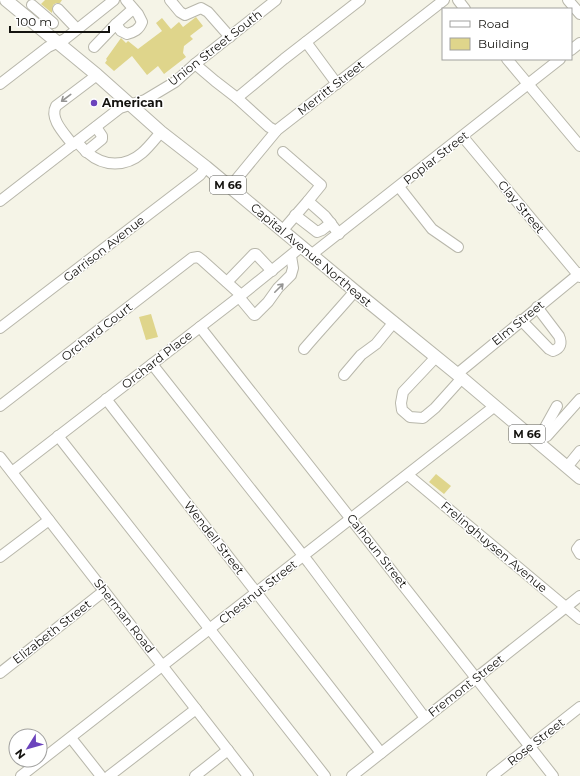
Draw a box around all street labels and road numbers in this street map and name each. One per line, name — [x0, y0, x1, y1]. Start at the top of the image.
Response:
street label: Union Street South — [165, 6, 265, 89]
street label: Merritt Street — [294, 57, 367, 118]
street label: Poplar Street — [400, 127, 471, 188]
road number: M 66 — [210, 176, 246, 194]
street label: Clay Street — [495, 177, 548, 236]
street label: Capital Avenue Northeast — [248, 200, 375, 310]
street label: Garrison Avenue — [60, 212, 147, 285]
street label: Elm Street — [488, 297, 547, 348]
street label: Orchard Court — [58, 299, 135, 364]
street label: Orchard Place — [118, 327, 195, 392]
road number: M 66 — [509, 425, 545, 443]
street label: Wendell Street — [181, 498, 248, 578]
street label: Frelinghuysen Avenue — [438, 498, 551, 596]
street label: Calhoun Street — [344, 511, 411, 591]
street label: Chestnut Street — [216, 556, 300, 627]
street label: Sherman Road — [91, 576, 158, 656]
street label: Elizabeth Street — [9, 596, 94, 667]
street label: Fremont Street — [425, 651, 507, 720]
street label: Rose Street — [504, 714, 567, 769]

